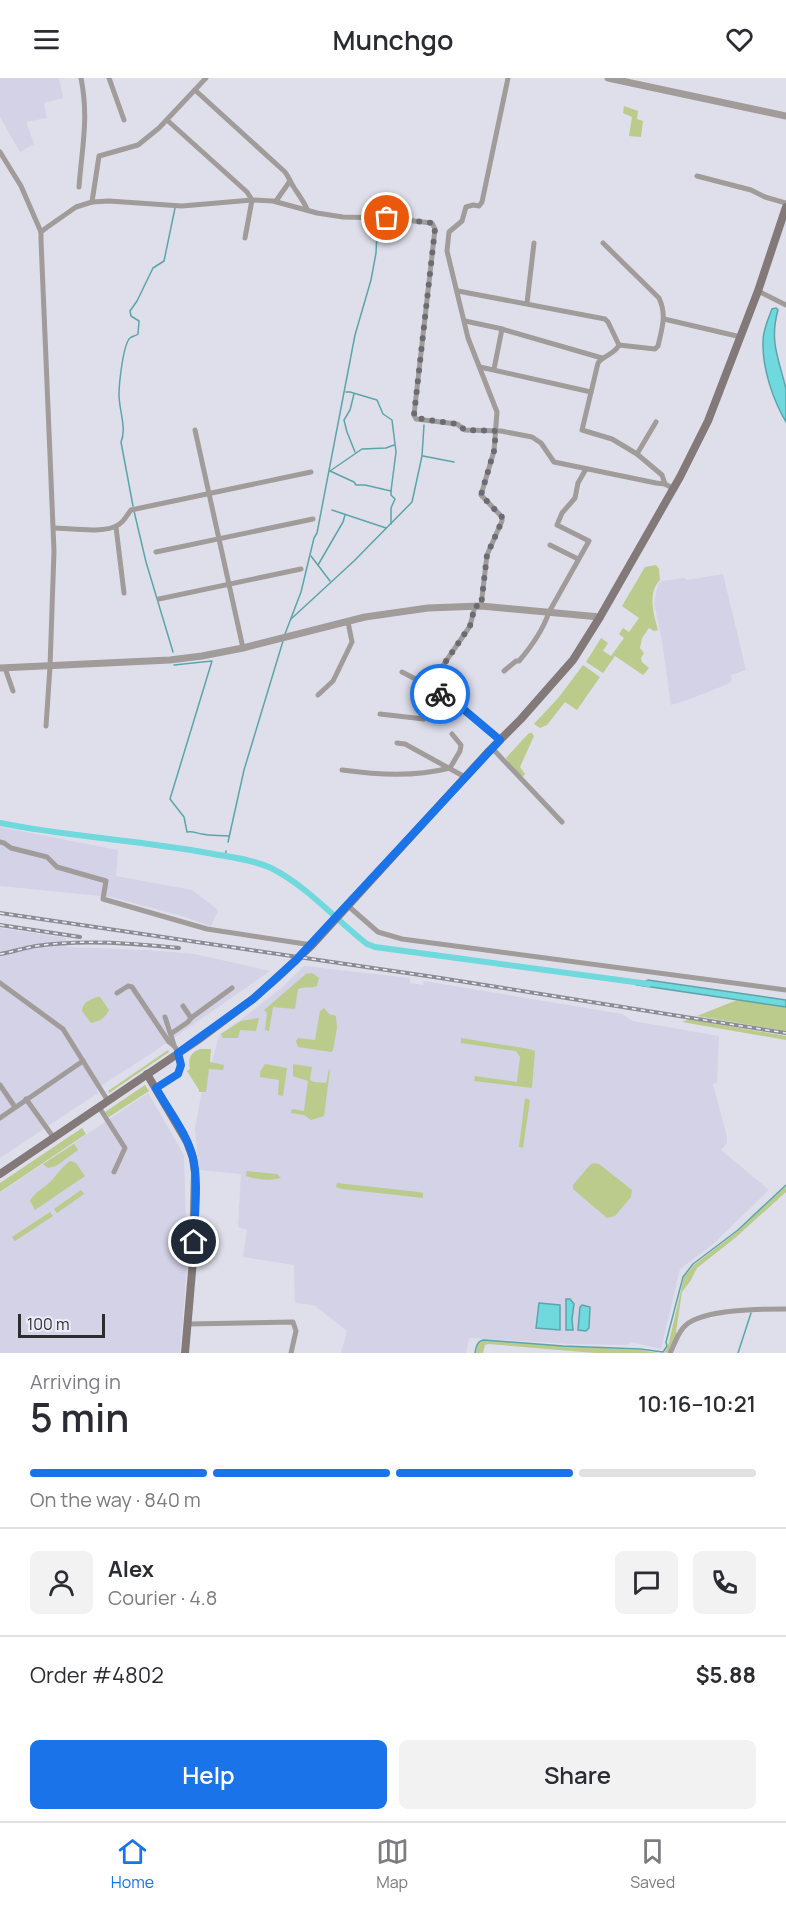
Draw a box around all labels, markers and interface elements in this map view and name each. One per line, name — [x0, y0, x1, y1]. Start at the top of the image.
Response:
text: Munchgo — [333, 21, 453, 58]
icon: menu — [30, 23, 63, 56]
icon: heart — [723, 23, 756, 56]
pin — [361, 192, 412, 243]
icon: bag — [370, 201, 403, 234]
courier — [410, 664, 470, 724]
icon: bike — [424, 678, 457, 711]
pin — [168, 1216, 219, 1267]
icon: home — [177, 1225, 210, 1258]
scale bar — [18, 1311, 105, 1338]
text: 100 m — [27, 1313, 70, 1335]
text: Arriving in — [30, 1368, 121, 1395]
text: 10:16–10:21 — [638, 1389, 756, 1419]
text: 5 min — [30, 1390, 129, 1444]
text: On the way · 840 m — [30, 1486, 201, 1513]
button: person — [30, 1551, 93, 1614]
button: chat — [615, 1551, 678, 1614]
button: phone — [693, 1551, 756, 1614]
text: Alex — [108, 1554, 154, 1584]
text: Courier · 4.8 — [108, 1584, 217, 1611]
text: Order #4802 — [30, 1660, 164, 1690]
text: $5.88 — [696, 1660, 756, 1690]
button: Help — [30, 1740, 387, 1809]
button: Share — [399, 1740, 756, 1809]
tab: Home — [111, 1835, 154, 1893]
tab: Map — [376, 1835, 409, 1893]
tab: Saved — [630, 1835, 675, 1893]

